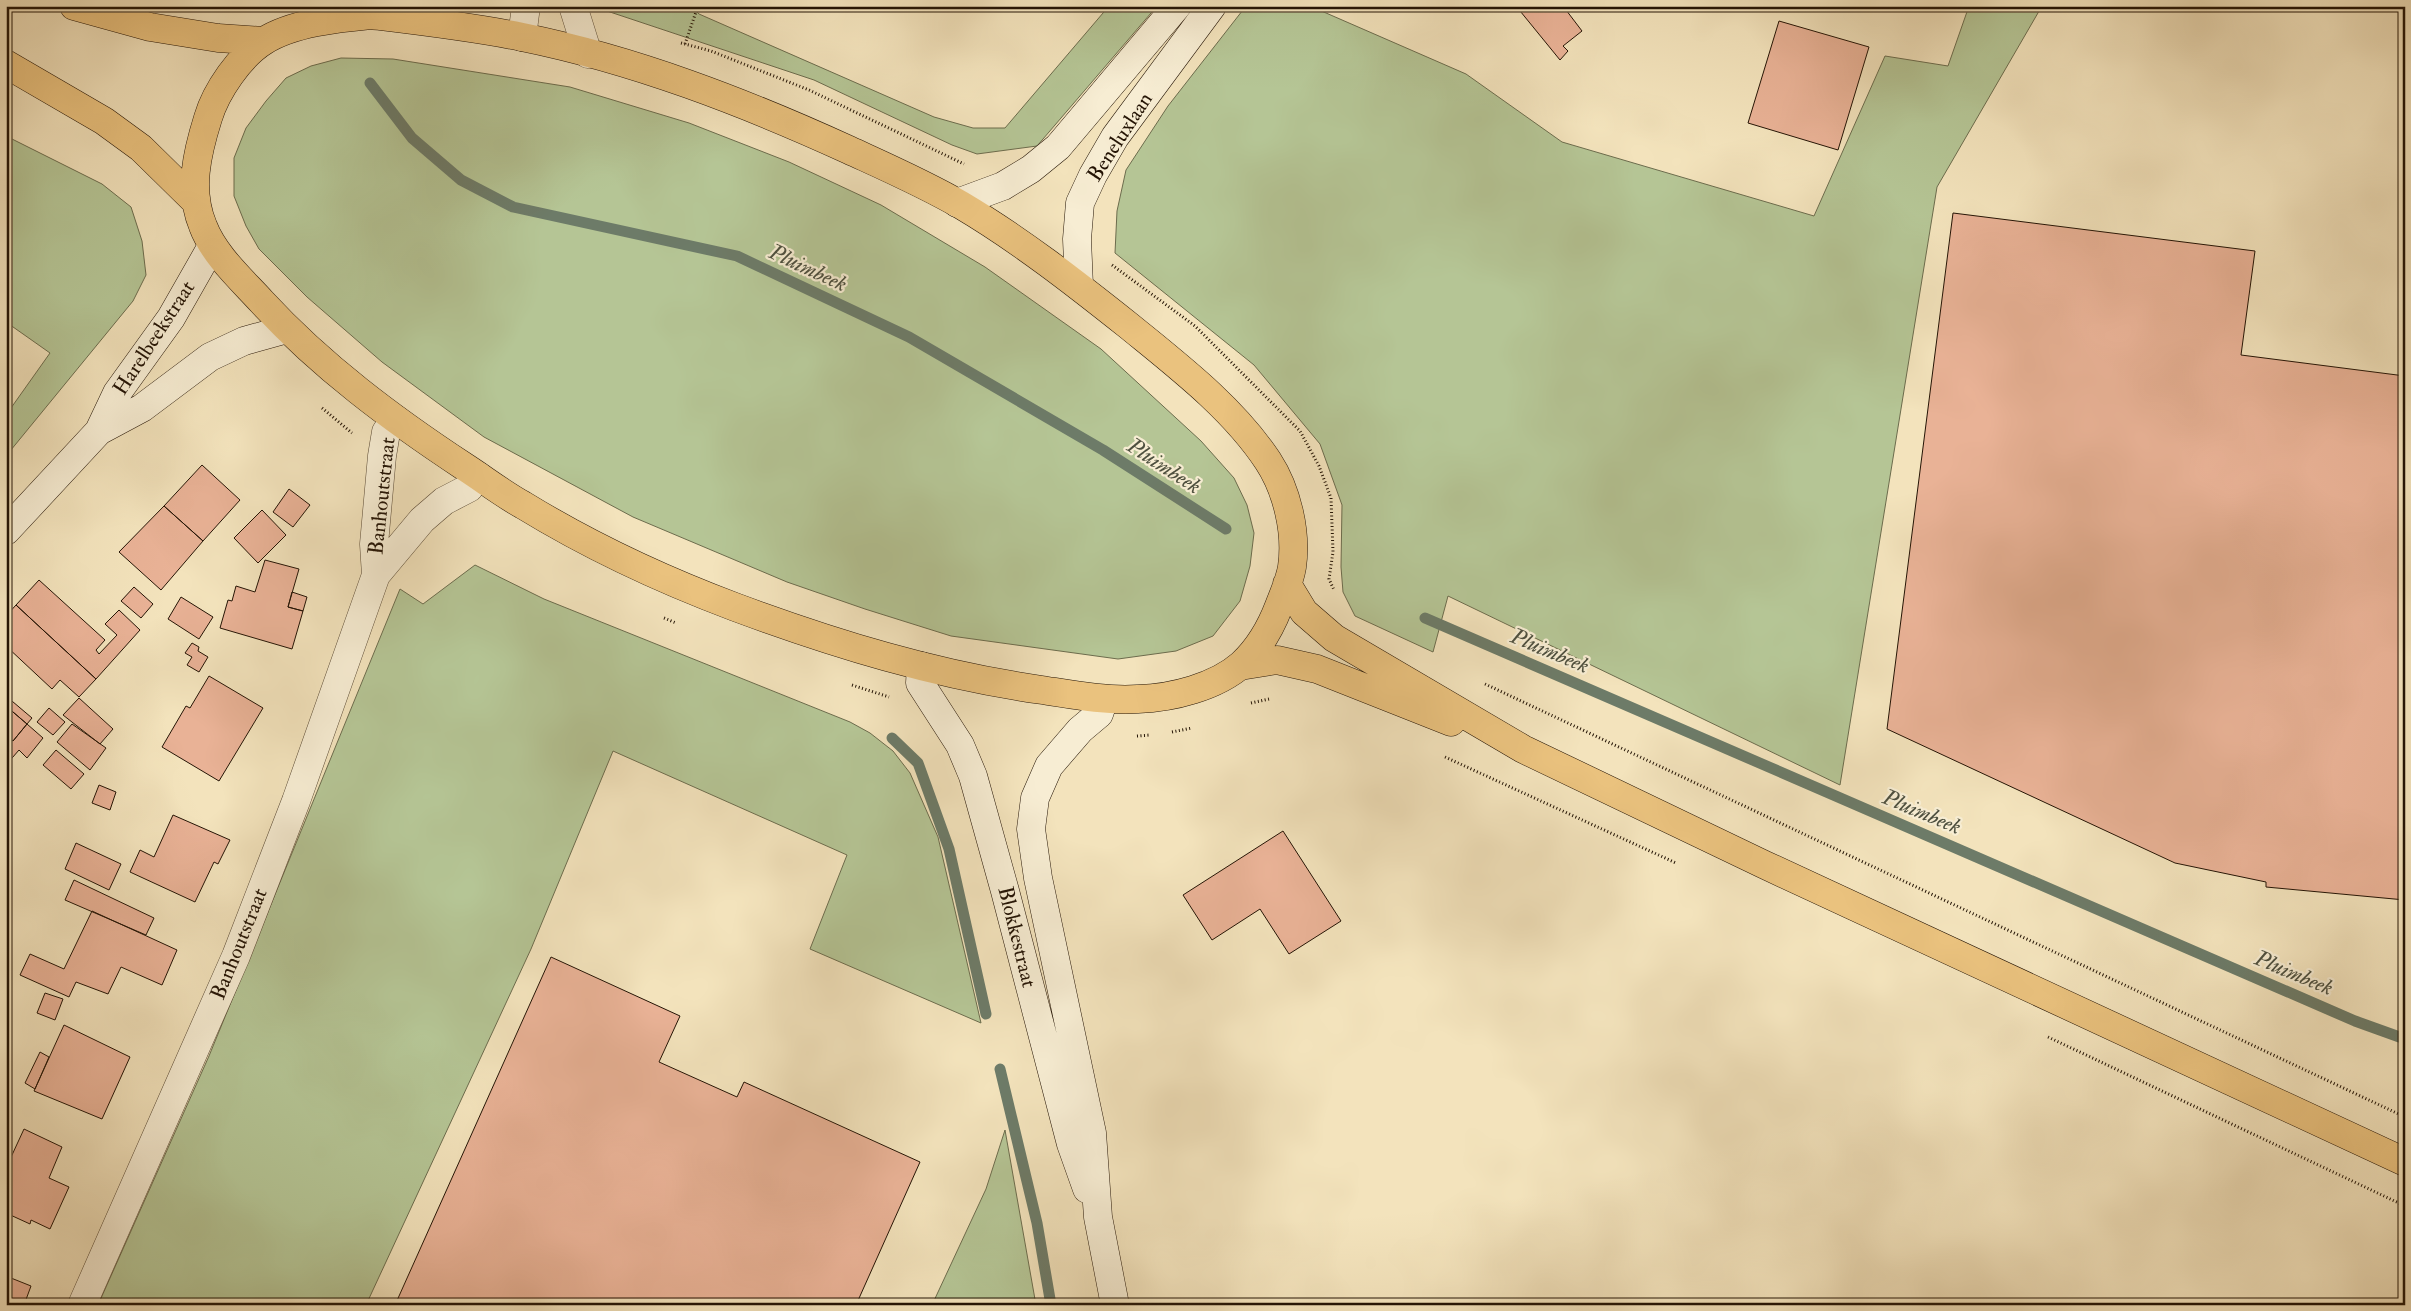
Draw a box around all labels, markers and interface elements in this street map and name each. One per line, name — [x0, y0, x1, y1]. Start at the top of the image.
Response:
street label: Beneluxlaan — [1081, 87, 1159, 187]
water label: Pluimbeek — [764, 237, 852, 298]
street label: Harelbeekstraat — [107, 275, 201, 400]
water label: Pluimbeek — [1121, 431, 1206, 500]
street label: Banhoutstraat — [362, 436, 402, 556]
water label: Pluimbeek — [1505, 622, 1594, 680]
water label: Pluimbeek — [1877, 783, 1966, 841]
street label: Banhoutstraat — [204, 884, 274, 1004]
street label: Blokkestraat — [991, 884, 1043, 991]
water label: Pluimbeek — [2249, 944, 2338, 1002]

